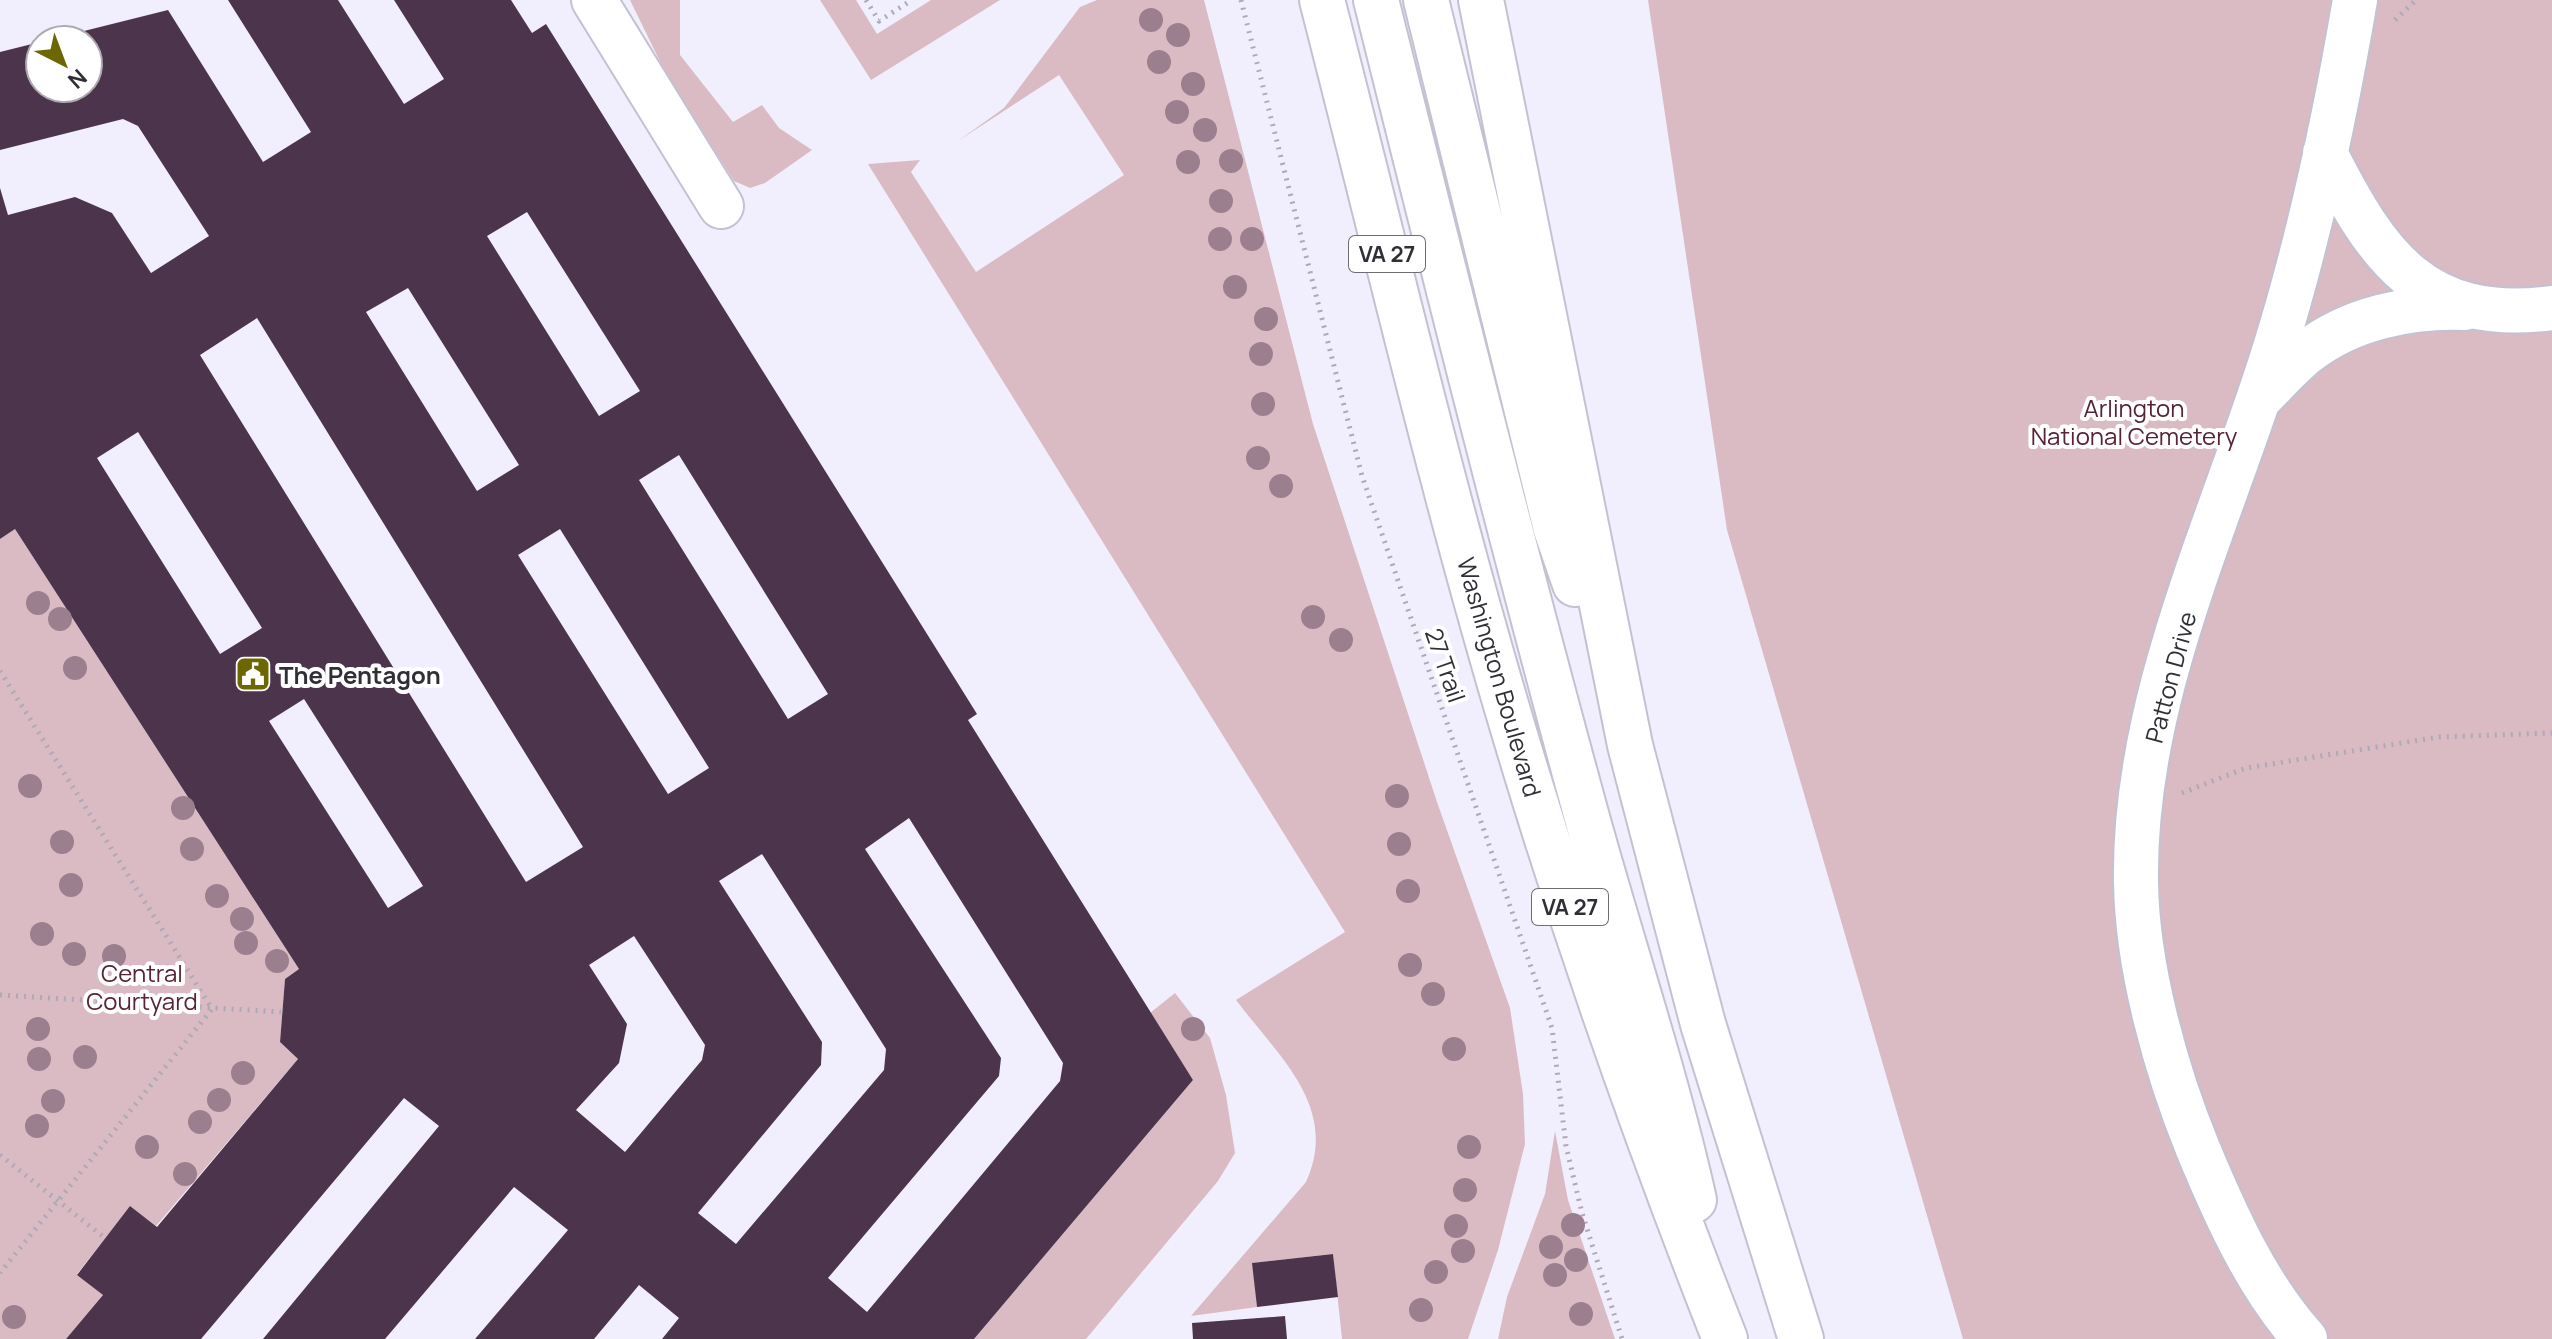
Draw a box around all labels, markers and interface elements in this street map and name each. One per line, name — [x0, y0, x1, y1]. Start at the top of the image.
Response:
north arrow — [24, 24, 104, 104]
text: N — [61, 62, 93, 95]
road number: VA 27 — [1349, 236, 1425, 272]
park label: Arlington National Cemetery — [2031, 391, 2238, 452]
street label: Washington Boulevard — [1450, 553, 1550, 801]
street label: Patton Drive — [2137, 608, 2203, 746]
street label: 27 Trail — [1418, 624, 1474, 706]
public building icon: The Pentagon — [234, 655, 272, 693]
place label: The Pentagon — [279, 658, 441, 691]
road number: VA 27 — [1532, 889, 1608, 925]
park label: Central Courtyard — [86, 956, 198, 1017]

